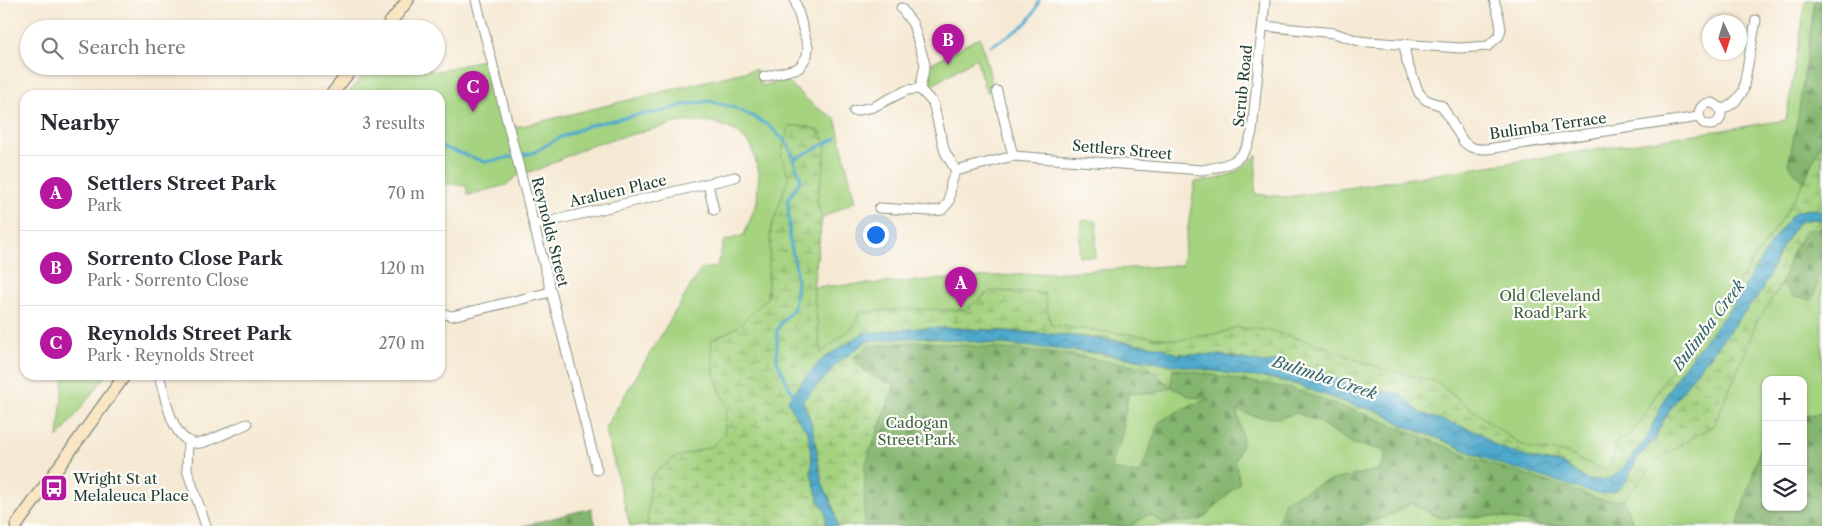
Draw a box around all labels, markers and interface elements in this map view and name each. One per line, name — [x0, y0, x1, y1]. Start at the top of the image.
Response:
north arrow — [1702, 15, 1747, 60]
search box — [20, 20, 445, 75]
pin: B — [932, 24, 964, 65]
icon: search — [38, 34, 66, 62]
text: Search here — [78, 36, 186, 59]
street label: Scrub Road — [1229, 44, 1256, 128]
pin: C — [457, 71, 489, 112]
street label: Bulimba Terrace — [1488, 108, 1608, 143]
text: Nearby — [40, 110, 119, 135]
text: 3 results — [362, 113, 425, 133]
street label: Settlers Street — [1071, 136, 1173, 163]
street label: Araluen Place — [566, 170, 668, 211]
text: Settlers Street Park — [87, 172, 276, 195]
street label: Reynolds Street — [528, 175, 573, 289]
text: A — [50, 183, 62, 203]
text: 70 m — [388, 183, 425, 203]
text: Park — [87, 195, 122, 215]
your location — [863, 222, 889, 248]
text: Sorrento Close Park — [87, 247, 283, 270]
text: B — [50, 258, 62, 278]
text: 120 m — [380, 258, 425, 278]
pin: A — [945, 267, 977, 308]
text: Park · Sorrento Close — [87, 270, 249, 290]
water label: Bulimba Creek — [1666, 275, 1749, 376]
park label: Old Cleveland Road Park — [1499, 286, 1601, 322]
text: Reynolds Street Park — [87, 322, 292, 345]
text: C — [50, 333, 62, 353]
text: 270 m — [379, 333, 425, 353]
text: Park · Reynolds Street — [87, 345, 255, 365]
water label: Bulimba Creek — [1268, 350, 1380, 403]
map controls — [1762, 376, 1807, 511]
button: + — [1762, 376, 1807, 421]
park label: Cadogan Street Park — [877, 413, 958, 449]
button: − — [1762, 421, 1807, 466]
button: layers — [1762, 466, 1807, 511]
place label: Wright St at Melaleuca Place — [72, 469, 189, 505]
bus stop icon: Wright St at Melaleuca Place — [39, 473, 69, 503]

